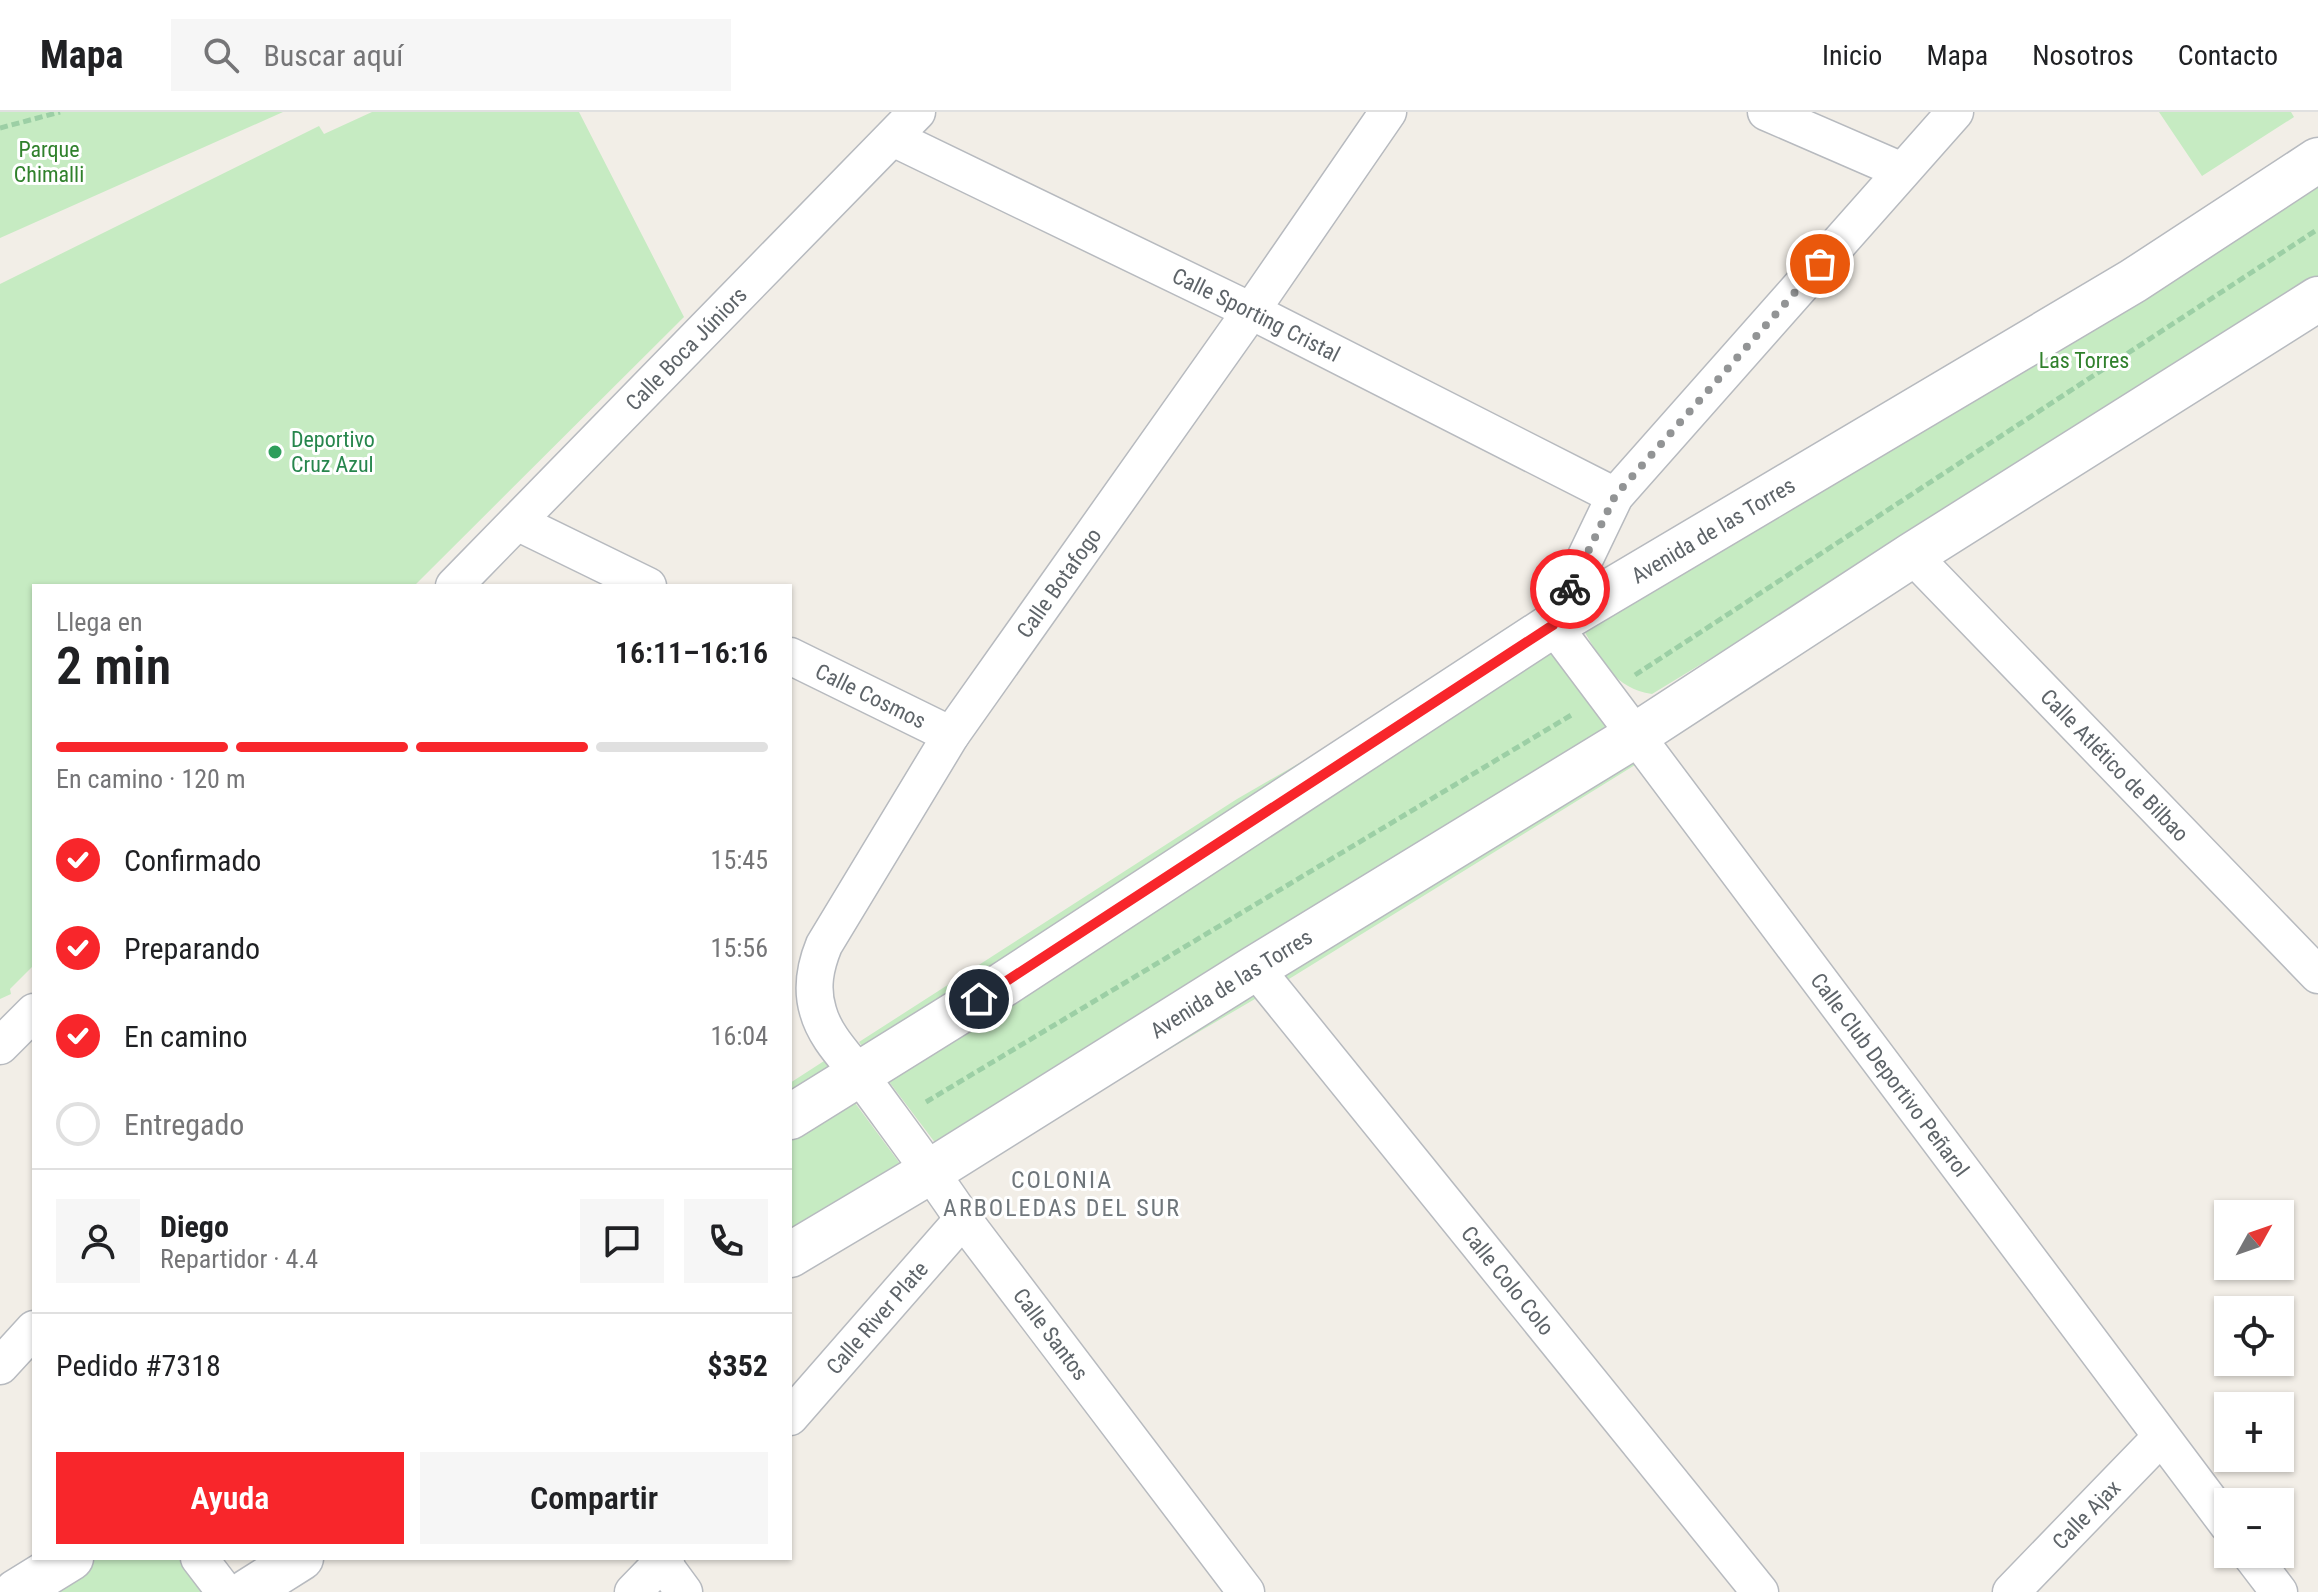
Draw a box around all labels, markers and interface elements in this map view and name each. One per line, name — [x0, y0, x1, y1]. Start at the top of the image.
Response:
search box — [171, 19, 731, 91]
text: Mapa — [40, 33, 123, 77]
icon: search — [199, 33, 243, 77]
text: Buscar aquí — [263, 38, 403, 73]
text: Inicio — [1822, 39, 1882, 72]
text: Mapa — [1926, 39, 1988, 72]
text: Nosotros — [2032, 39, 2134, 72]
text: Contacto — [2178, 39, 2278, 72]
park label: Parque Chimalli — [14, 137, 84, 187]
pin — [1786, 230, 1854, 298]
icon: bag — [1798, 242, 1842, 286]
street label: Calle Sporting Cristal — [1168, 263, 1344, 367]
street label: Calle Boca Júniors — [621, 282, 752, 416]
park label: Las Torres — [2039, 348, 2129, 373]
place label: Deportivo Cruz Azul — [291, 427, 375, 477]
marker: Deportivo Cruz Azul — [266, 443, 284, 461]
street label: Avenida de las Torres — [1627, 472, 1799, 589]
street label: Calle Botafogo — [1012, 523, 1106, 643]
courier — [1530, 549, 1610, 629]
icon: bike — [1548, 567, 1592, 611]
text: Llega en — [56, 607, 143, 637]
text: 16:11–16:16 — [615, 635, 768, 670]
text: 2 min — [56, 636, 171, 697]
street label: Calle Cosmos — [811, 658, 930, 734]
street label: Calle Atlético de Bilbao — [2036, 684, 2194, 846]
text: En camino · 120 m — [56, 764, 245, 794]
icon: check — [56, 838, 100, 882]
text: Confirmado — [124, 843, 261, 878]
text: 15:45 — [711, 845, 768, 875]
street label: Avenida de las Torres — [1146, 924, 1317, 1043]
icon: check — [56, 926, 100, 970]
text: Preparando — [124, 931, 260, 966]
text: 15:56 — [711, 933, 768, 963]
pin — [945, 965, 1013, 1033]
street label: Calle Club Deportivo Peñarol — [1805, 968, 1974, 1182]
icon: home — [957, 977, 1001, 1021]
icon: check — [56, 1014, 100, 1058]
text: En camino — [124, 1019, 248, 1054]
text: 16:04 — [711, 1021, 768, 1051]
text: Entregado — [124, 1107, 244, 1142]
district label: COLONIA ARBOLEDAS DEL SUR — [943, 1166, 1181, 1222]
button: person — [56, 1199, 140, 1283]
button: chat — [580, 1199, 664, 1283]
button: phone — [684, 1199, 768, 1283]
north arrow — [2214, 1200, 2294, 1280]
map controls — [2214, 1200, 2294, 1568]
text: Diego — [160, 1209, 229, 1244]
street label: Calle Colo Colo — [1456, 1221, 1559, 1340]
text: Repartidor · 4.4 — [160, 1244, 318, 1274]
street label: Calle River Plate — [821, 1257, 933, 1379]
street label: Calle Santos — [1008, 1283, 1093, 1385]
button: locate — [2214, 1296, 2294, 1376]
text: Pedido #7318 — [56, 1348, 221, 1383]
text: $352 — [707, 1348, 768, 1383]
button: + — [2214, 1392, 2294, 1472]
button: Ayuda — [56, 1452, 404, 1544]
button: Compartir — [420, 1452, 768, 1544]
street label: Calle Ajax — [2047, 1475, 2126, 1554]
button: − — [2214, 1488, 2294, 1568]

